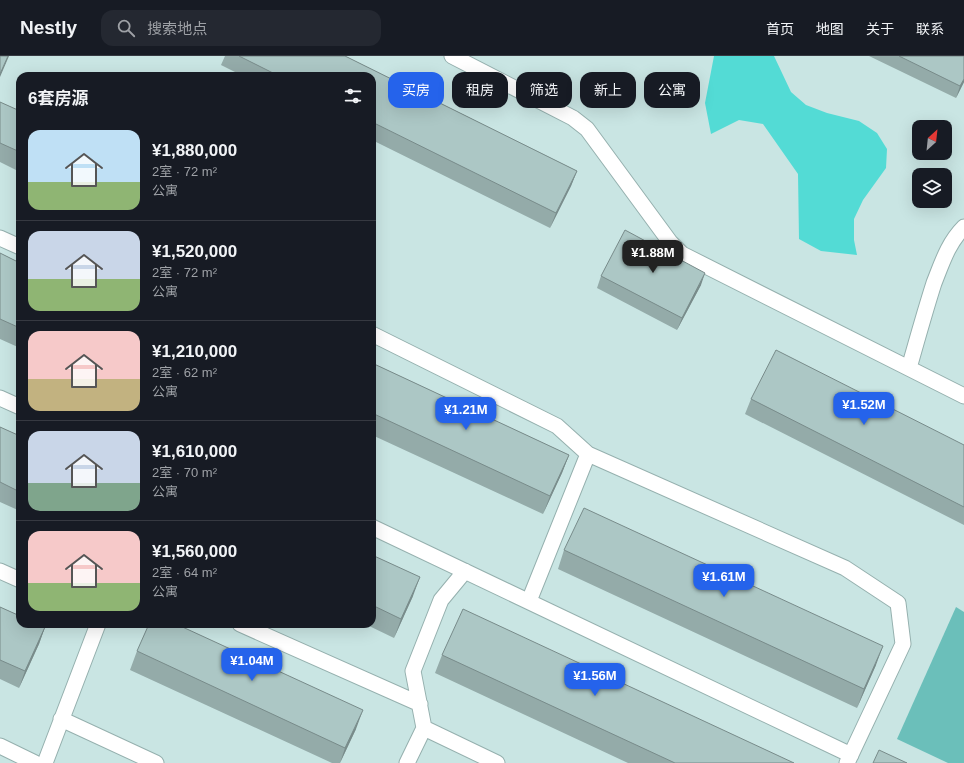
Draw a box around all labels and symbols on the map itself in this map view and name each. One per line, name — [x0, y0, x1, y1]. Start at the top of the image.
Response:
north arrow — [912, 120, 952, 160]
pin: ¥1.88M — [620, 240, 686, 274]
pin: ¥1.52M — [831, 392, 897, 426]
pin: ¥1.21M — [433, 397, 499, 431]
pin: ¥1.61M — [691, 564, 757, 598]
pin: ¥1.04M — [219, 648, 285, 682]
pin: ¥1.56M — [562, 663, 628, 697]

